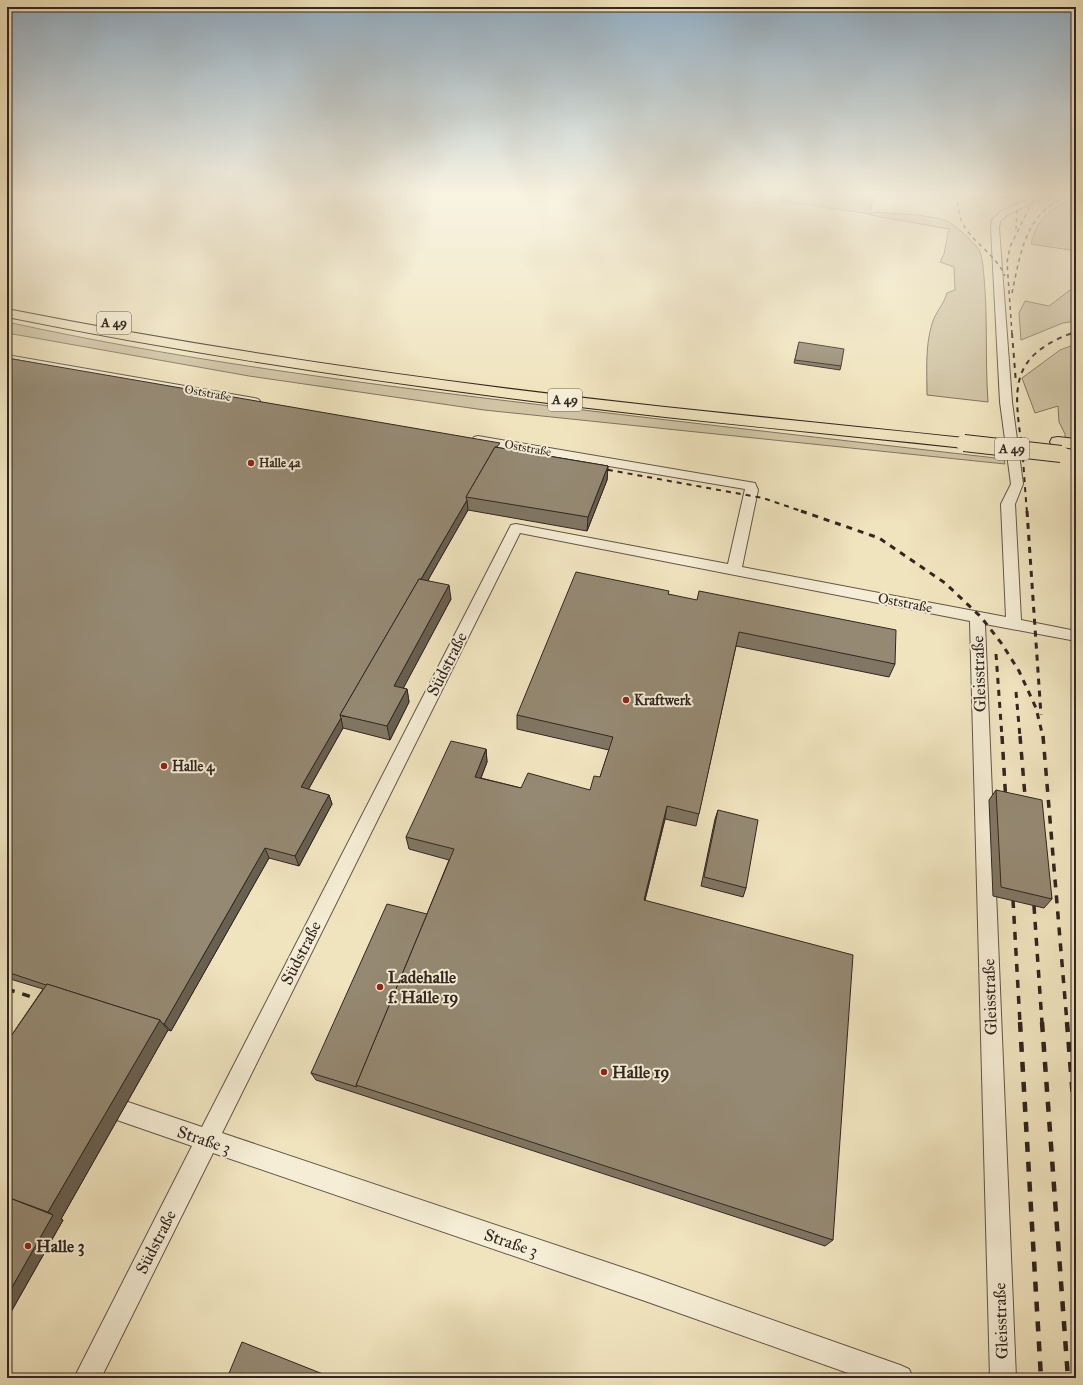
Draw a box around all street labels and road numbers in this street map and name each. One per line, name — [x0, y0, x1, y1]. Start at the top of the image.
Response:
road number: A 49 — [97, 312, 131, 334]
street label: Oststraße — [184, 382, 232, 404]
road number: A 49 — [548, 389, 582, 411]
street label: Oststraße — [504, 437, 552, 459]
road number: A 49 — [995, 438, 1029, 460]
street label: Oststraße — [876, 589, 934, 617]
street label: Südstraße — [422, 628, 472, 700]
street label: Gleisstraße — [967, 635, 991, 713]
street label: Südstraße — [276, 917, 326, 989]
street label: Gleisstraße — [978, 958, 1002, 1036]
street label: Straße 3 — [174, 1121, 234, 1159]
street label: Südstraße — [131, 1206, 181, 1278]
street label: Straße 3 — [481, 1224, 541, 1262]
street label: Gleisstraße — [989, 1282, 1013, 1360]

